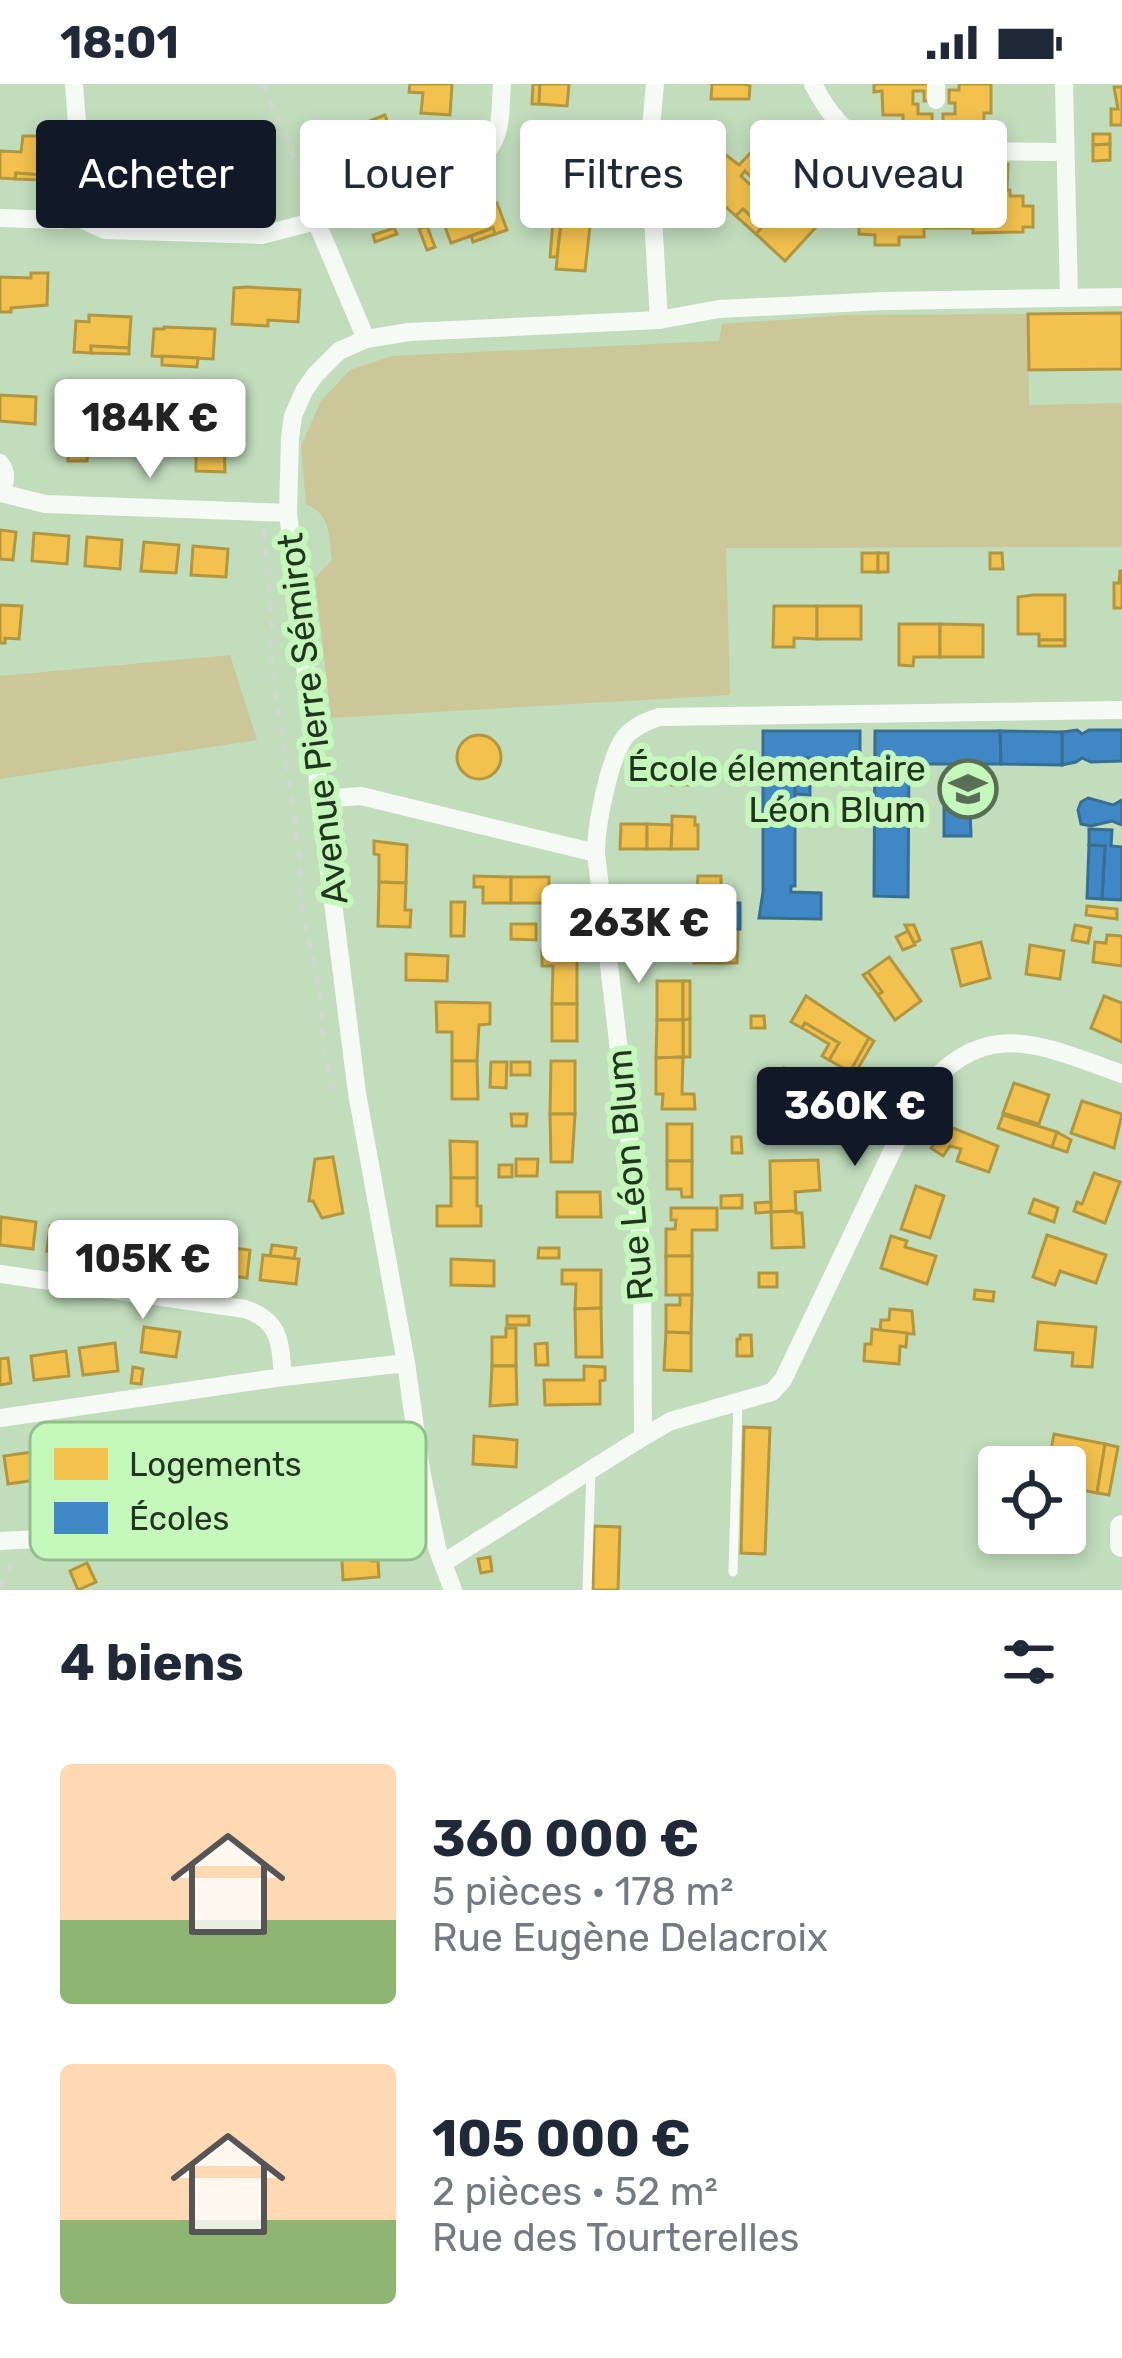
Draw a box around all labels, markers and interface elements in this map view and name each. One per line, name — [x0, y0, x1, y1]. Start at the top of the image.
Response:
text: 18:01 — [60, 16, 179, 69]
chip: Acheter — [36, 120, 276, 228]
chip: Louer — [300, 120, 496, 228]
chip: Filtres — [520, 120, 726, 228]
chip: Nouveau — [750, 120, 1007, 228]
pin: 184K € — [52, 379, 248, 481]
text: 184K € — [81, 395, 219, 441]
street label: Avenue Pierre Sémirot — [268, 531, 357, 907]
place label: École élementaire Léon Blum — [627, 747, 926, 831]
school or university icon: École élementaire Léon Blum — [937, 758, 999, 820]
pin: 263K € — [541, 884, 737, 986]
text: 263K € — [568, 900, 710, 946]
street label: Rue Léon Blum — [597, 1048, 662, 1302]
pin: 360K € — [757, 1067, 953, 1169]
text: 360K € — [784, 1083, 926, 1129]
pin: 105K € — [45, 1220, 241, 1322]
text: 105K € — [75, 1236, 211, 1282]
legend — [30, 1422, 426, 1560]
text: Logements — [129, 1445, 302, 1484]
map controls — [978, 1446, 1086, 1554]
button: locate — [978, 1446, 1086, 1554]
text: Écoles — [129, 1499, 229, 1538]
icon: filters — [996, 1629, 1062, 1695]
text: 4 biens — [60, 1632, 244, 1693]
text: 360 000 € — [432, 1808, 699, 1869]
icon: home — [156, 1812, 300, 1956]
text: 5 pièces · 178 m² — [432, 1869, 734, 1915]
text: Rue Eugène Delacroix — [432, 1915, 828, 1961]
text: 105 000 € — [432, 2108, 691, 2169]
icon: home — [156, 2112, 300, 2256]
text: 2 pièces · 52 m² — [432, 2169, 718, 2215]
text: Rue des Tourterelles — [432, 2215, 800, 2261]

